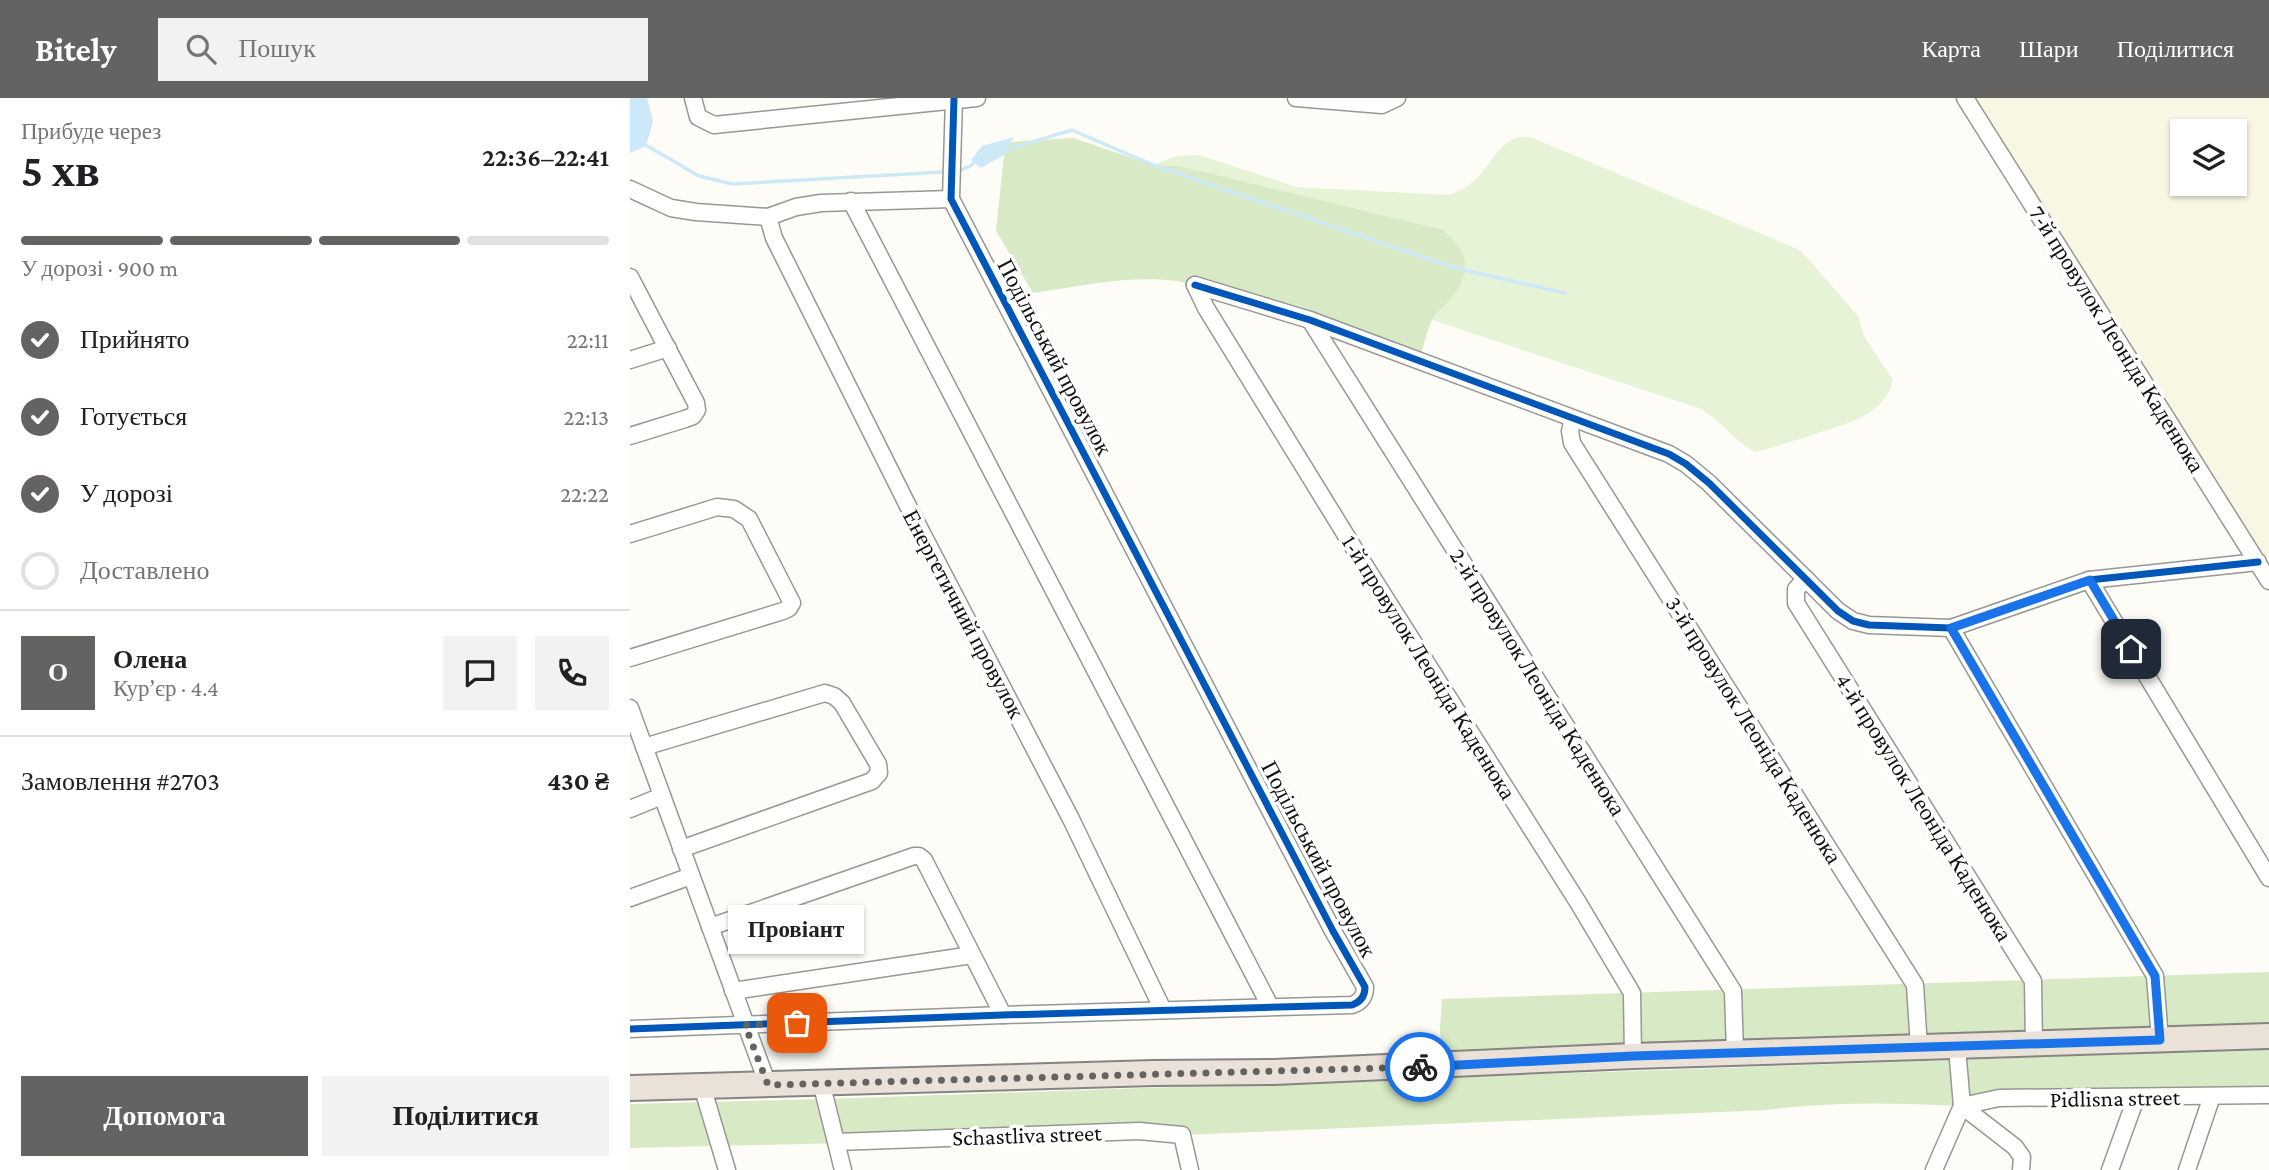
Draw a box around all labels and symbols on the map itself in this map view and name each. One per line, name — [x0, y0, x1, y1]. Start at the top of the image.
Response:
street label: 7-й провулок Леоніда Каденюка — [2024, 201, 2210, 477]
street label: Подільський провулок — [992, 255, 1118, 460]
street label: Енергетичний провулок — [898, 505, 1030, 724]
street label: 1-й провулок Леоніда Каденюка — [1337, 530, 1521, 804]
street label: 2-й провулок Леоніда Каденюка — [1445, 544, 1631, 820]
street label: 3-й провулок Леоніда Каденюка — [1661, 592, 1847, 868]
pin — [2101, 619, 2161, 679]
street label: 4-й провулок Леоніда Каденюка — [1831, 668, 2017, 946]
street label: Подільський провулок — [1256, 757, 1382, 962]
callout: Провіант — [729, 904, 865, 953]
pin — [767, 993, 827, 1053]
courier — [1385, 1032, 1455, 1102]
street label: Pidlisna street — [2050, 1084, 2181, 1112]
street label: Schastliva street — [952, 1119, 1103, 1151]

